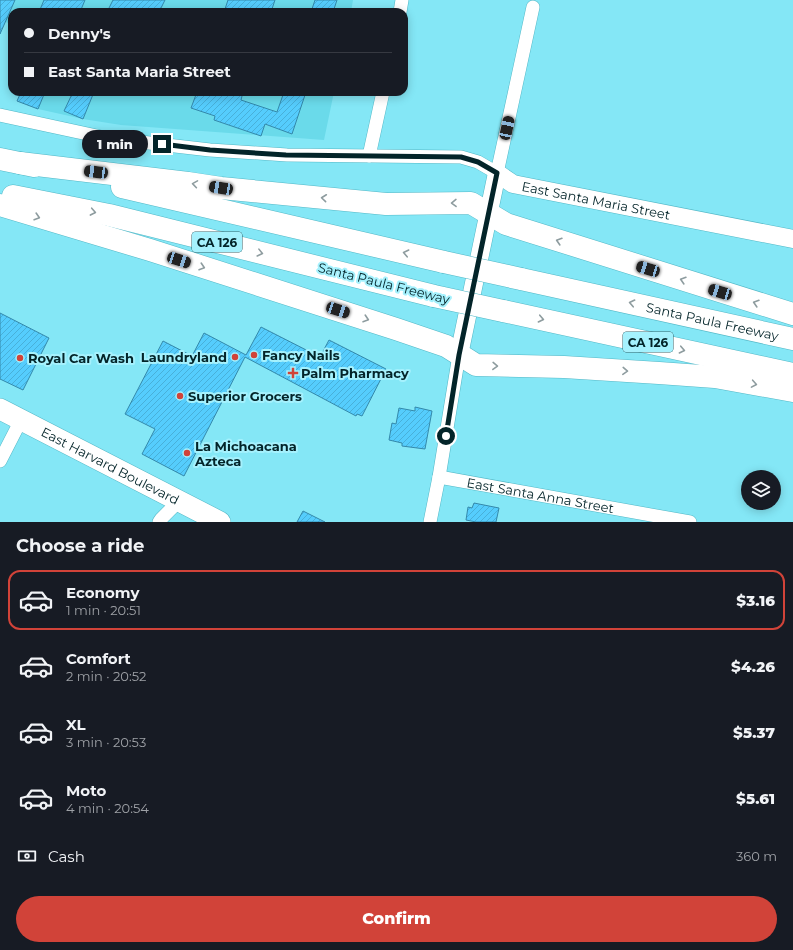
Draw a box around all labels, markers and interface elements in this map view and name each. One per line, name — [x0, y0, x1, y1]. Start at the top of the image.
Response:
text: Denny's — [48, 24, 111, 43]
text: East Santa Maria Street — [48, 62, 231, 81]
car — [499, 115, 515, 141]
callout: 1 min — [82, 130, 148, 158]
route end — [153, 135, 171, 153]
text: 1 min — [97, 136, 133, 152]
car — [83, 165, 109, 179]
street label: East Santa Maria Street — [520, 178, 672, 223]
one-way arrow — [192, 180, 198, 189]
car — [208, 180, 234, 196]
one-way arrow — [321, 194, 327, 203]
one-way arrow — [451, 199, 457, 207]
one-way arrow — [90, 207, 96, 216]
one-way arrow — [34, 212, 41, 221]
road number: CA 126 — [192, 232, 242, 252]
one-way arrow — [555, 237, 562, 246]
one-way arrow — [257, 248, 263, 256]
one-way arrow — [403, 249, 410, 258]
car — [166, 251, 192, 269]
street label: Santa Paula Freeway — [317, 259, 452, 307]
car — [635, 260, 661, 278]
one-way arrow — [198, 262, 205, 271]
one-way arrow — [679, 276, 686, 285]
car — [707, 283, 733, 301]
street label: Santa Paula Freeway — [645, 299, 781, 344]
one-way arrow — [753, 299, 760, 308]
one-way arrow — [629, 300, 635, 308]
car — [325, 301, 351, 319]
one-way arrow — [362, 314, 369, 323]
one-way arrow — [538, 315, 544, 323]
road number: CA 126 — [623, 332, 673, 352]
one-way arrow — [679, 345, 685, 353]
place label: Fancy Nails — [262, 347, 340, 363]
place label: Laundryland — [141, 349, 227, 365]
place label: Royal Car Wash — [28, 350, 134, 366]
marker: Fancy Nails — [249, 350, 259, 360]
marker: Laundryland — [230, 352, 240, 362]
marker: Royal Car Wash — [15, 353, 25, 363]
one-way arrow — [492, 362, 498, 370]
place label: Palm Pharmacy — [301, 365, 409, 381]
one-way arrow — [622, 366, 628, 375]
marker: Palm Pharmacy — [288, 368, 298, 378]
one-way arrow — [751, 380, 757, 388]
place label: Superior Grocers — [188, 388, 302, 404]
marker: Superior Grocers — [175, 391, 185, 401]
street label: East Harvard Boulevard — [39, 424, 182, 508]
route start — [437, 427, 455, 445]
place label: La Michoacana Azteca — [194, 438, 297, 469]
marker: La Michoacana Azteca — [182, 448, 192, 458]
map controls — [741, 470, 781, 510]
button: layers — [741, 470, 781, 510]
street label: East Santa Anna Street — [466, 474, 615, 516]
text: Choose a ride — [16, 535, 144, 557]
icon: car — [18, 582, 54, 618]
text: Economy — [66, 583, 139, 602]
text: $3.16 — [736, 591, 775, 610]
text: 1 min · 20:51 — [66, 602, 141, 618]
icon: car — [18, 648, 54, 684]
text: Comfort — [66, 649, 131, 668]
text: $4.26 — [731, 657, 775, 676]
text: 2 min · 20:52 — [66, 668, 146, 684]
icon: car — [18, 714, 54, 750]
text: XL — [66, 715, 85, 734]
text: $5.37 — [733, 723, 775, 742]
text: 3 min · 20:53 — [66, 734, 146, 750]
icon: car — [18, 780, 54, 816]
text: Moto — [66, 781, 106, 800]
text: $5.61 — [736, 789, 775, 808]
text: 4 min · 20:54 — [66, 800, 149, 816]
icon: cash — [16, 845, 38, 867]
text: Cash — [48, 847, 85, 866]
text: 360 m — [736, 848, 777, 864]
button: Confirm — [16, 896, 777, 942]

